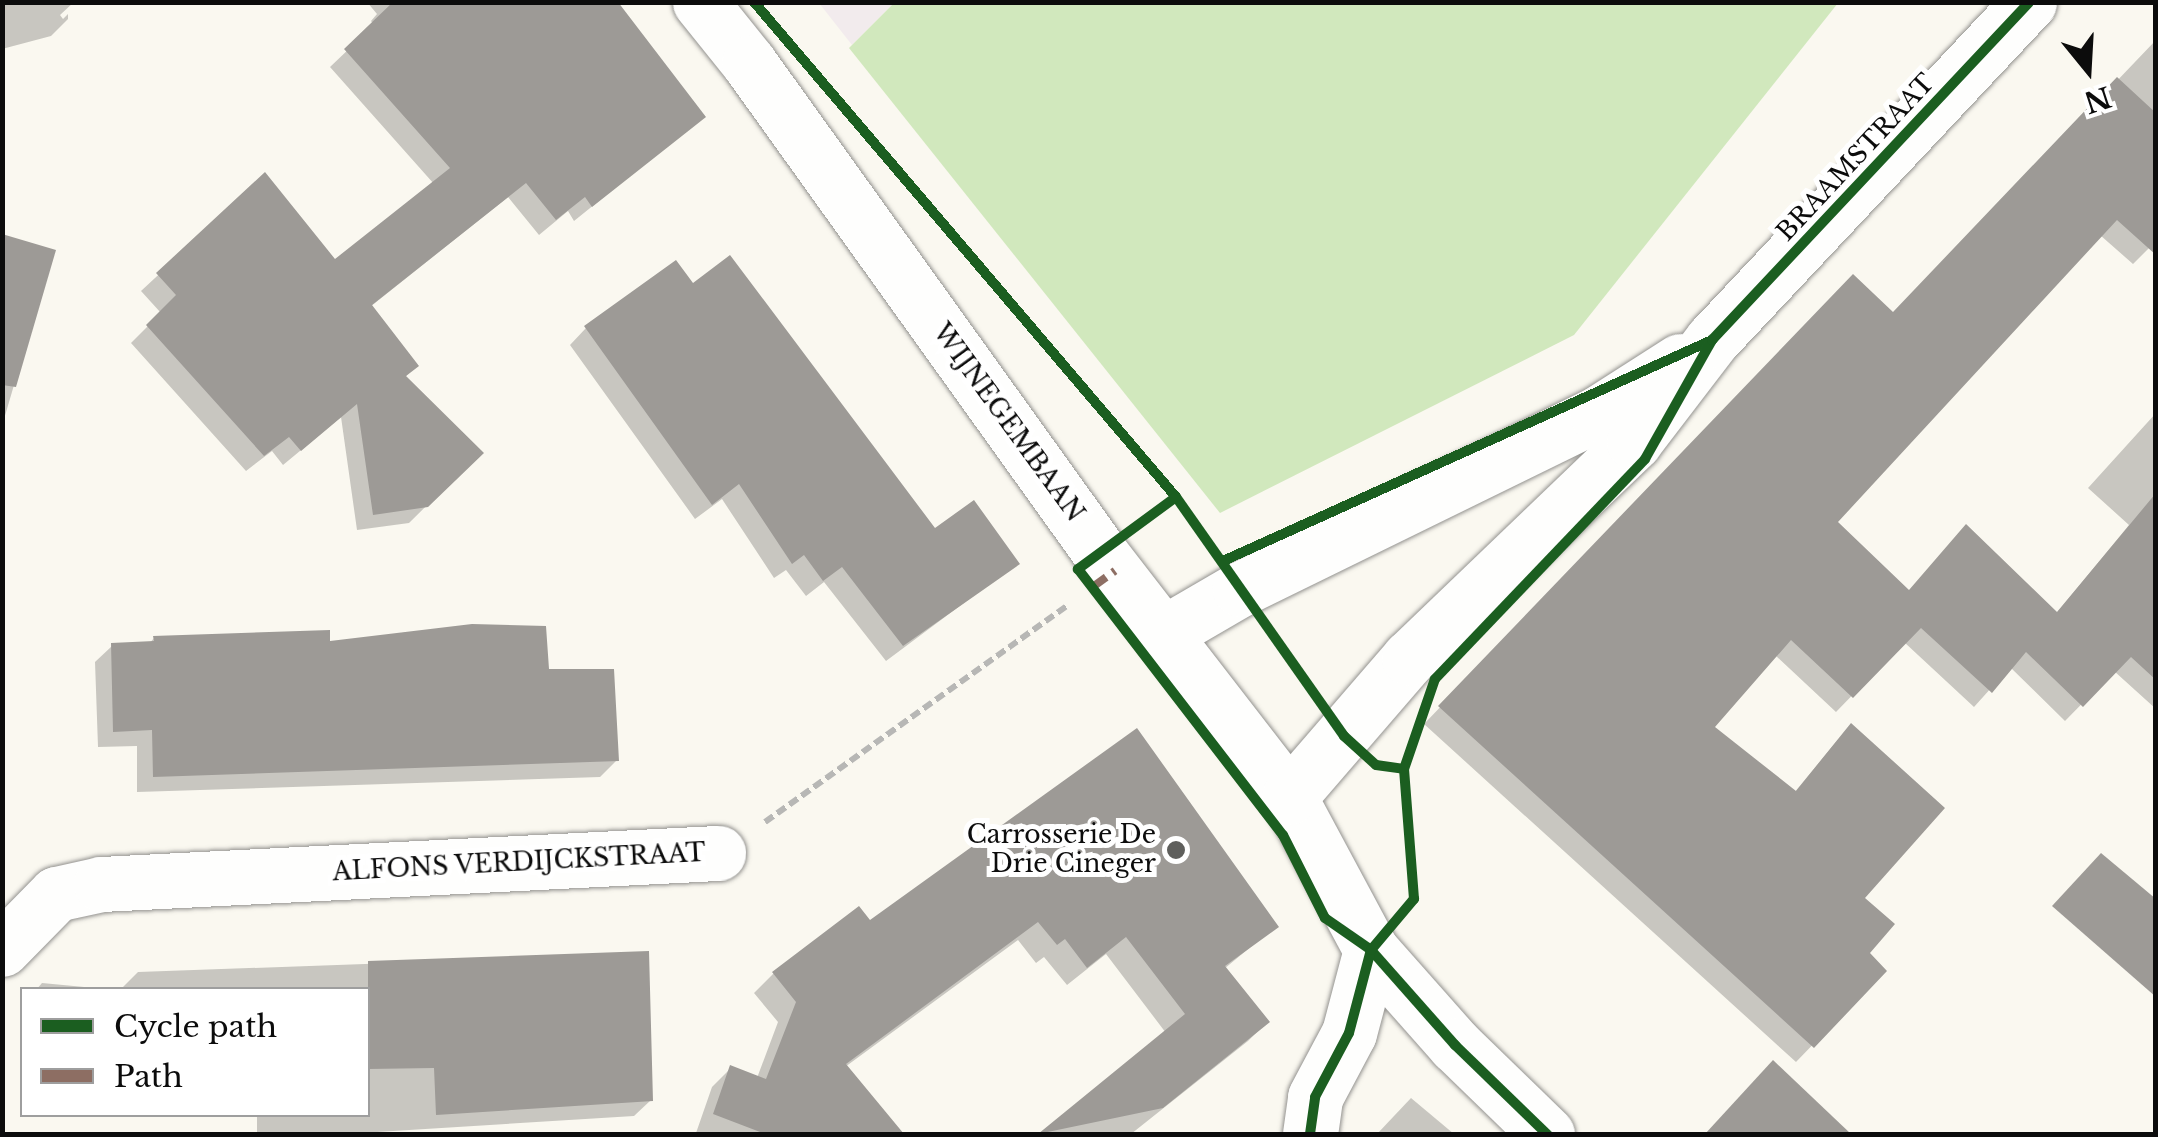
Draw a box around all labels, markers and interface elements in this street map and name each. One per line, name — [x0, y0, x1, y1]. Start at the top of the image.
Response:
north arrow — [2038, 20, 2138, 120]
street label: BRAAMSTRAAT — [1771, 68, 1941, 248]
text: N — [2080, 78, 2115, 120]
street label: WIJNEGEMBAAN — [926, 318, 1090, 528]
place label: Carrosserie De Drie Cineger — [967, 821, 1156, 880]
street label: ALFONS VERDIJCKSTRAAT — [331, 838, 707, 888]
marker: Carrosserie De Drie Cineger — [1165, 839, 1187, 861]
legend — [20, 987, 370, 1117]
text: Cycle path — [114, 1008, 277, 1045]
text: Path — [114, 1058, 183, 1095]

